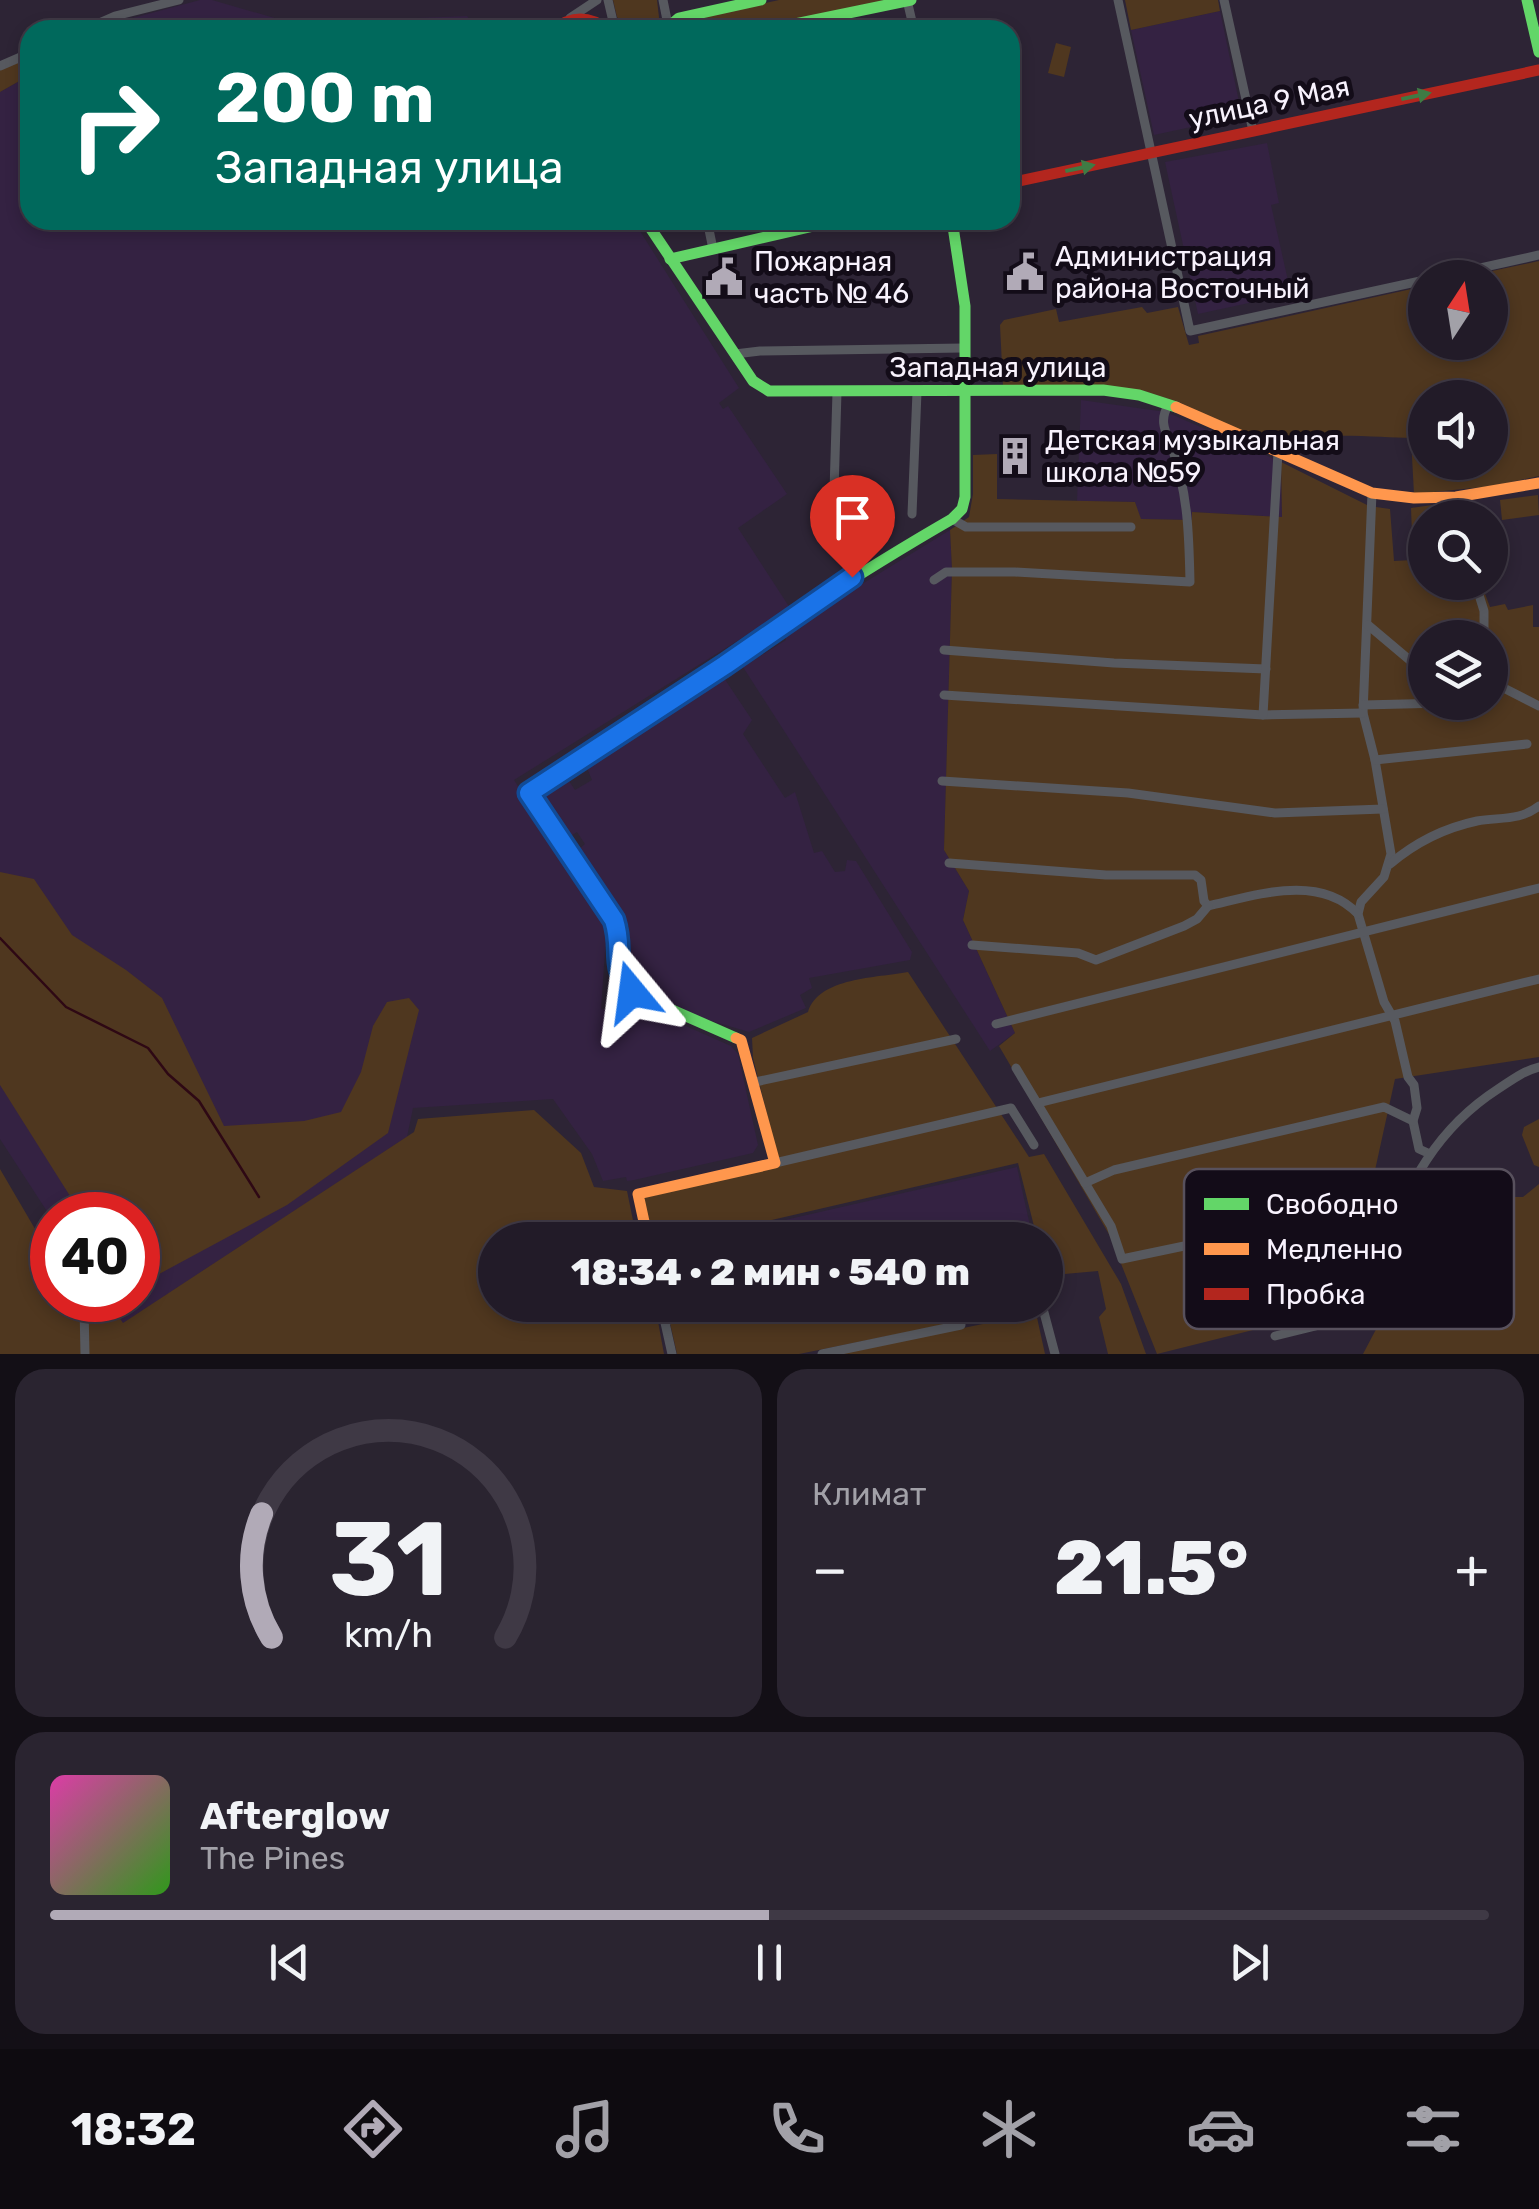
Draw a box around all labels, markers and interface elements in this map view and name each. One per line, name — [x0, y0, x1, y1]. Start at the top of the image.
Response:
text: 200 m — [215, 57, 435, 140]
icon: right — [50, 60, 180, 190]
street label: улица 9 Мая — [1186, 69, 1353, 136]
one-way arrow — [1401, 88, 1432, 103]
text: Западная улица — [215, 141, 564, 194]
one-way arrow — [1065, 159, 1096, 175]
place label: Администрация района Восточный — [1055, 240, 1310, 305]
place label: Пожарная часть № 46 — [754, 245, 909, 310]
public building icon: Администрация района Восточный — [1004, 251, 1046, 293]
public building icon: Пожарная часть № 46 — [703, 256, 745, 298]
north arrow — [1408, 260, 1508, 360]
map controls — [1408, 260, 1508, 720]
street label: Западная улица — [890, 351, 1106, 384]
button: sound — [1408, 380, 1508, 480]
place label: Детская музыкальная школа №59 — [1045, 424, 1340, 489]
building icon: Детская музыкальная школа №59 — [994, 435, 1036, 477]
pin — [810, 475, 895, 578]
icon: arrive — [825, 490, 880, 545]
button: search — [1408, 500, 1508, 600]
button: layers — [1408, 620, 1508, 720]
position arrow — [580, 940, 684, 1044]
legend — [1184, 1169, 1514, 1329]
text: Свободно — [1266, 1188, 1399, 1221]
speed limit sign: 40 — [30, 1192, 160, 1322]
text: Медленно — [1266, 1233, 1403, 1266]
text: 18:34 · 2 мин · 540 m — [571, 1249, 970, 1295]
text: Пробка — [1266, 1278, 1366, 1311]
text: Климат — [812, 1475, 926, 1513]
text: 31 — [329, 1498, 448, 1621]
text: 21.5° — [1054, 1524, 1248, 1613]
text: − — [812, 1537, 848, 1602]
text: + — [1455, 1537, 1489, 1602]
text: km/h — [344, 1614, 433, 1656]
text: Afterglow — [200, 1793, 390, 1839]
text: The Pines — [200, 1839, 345, 1877]
icon: previous — [262, 1935, 317, 1990]
icon: pause — [742, 1935, 797, 1990]
icon: next — [1222, 1935, 1277, 1990]
icon: directions — [338, 2094, 408, 2164]
icon: music — [550, 2094, 620, 2164]
icon: phone — [762, 2094, 832, 2164]
icon: climate — [974, 2094, 1044, 2164]
icon: car — [1186, 2094, 1256, 2164]
icon: filters — [1398, 2094, 1468, 2164]
text: 18:32 — [71, 2103, 196, 2156]

